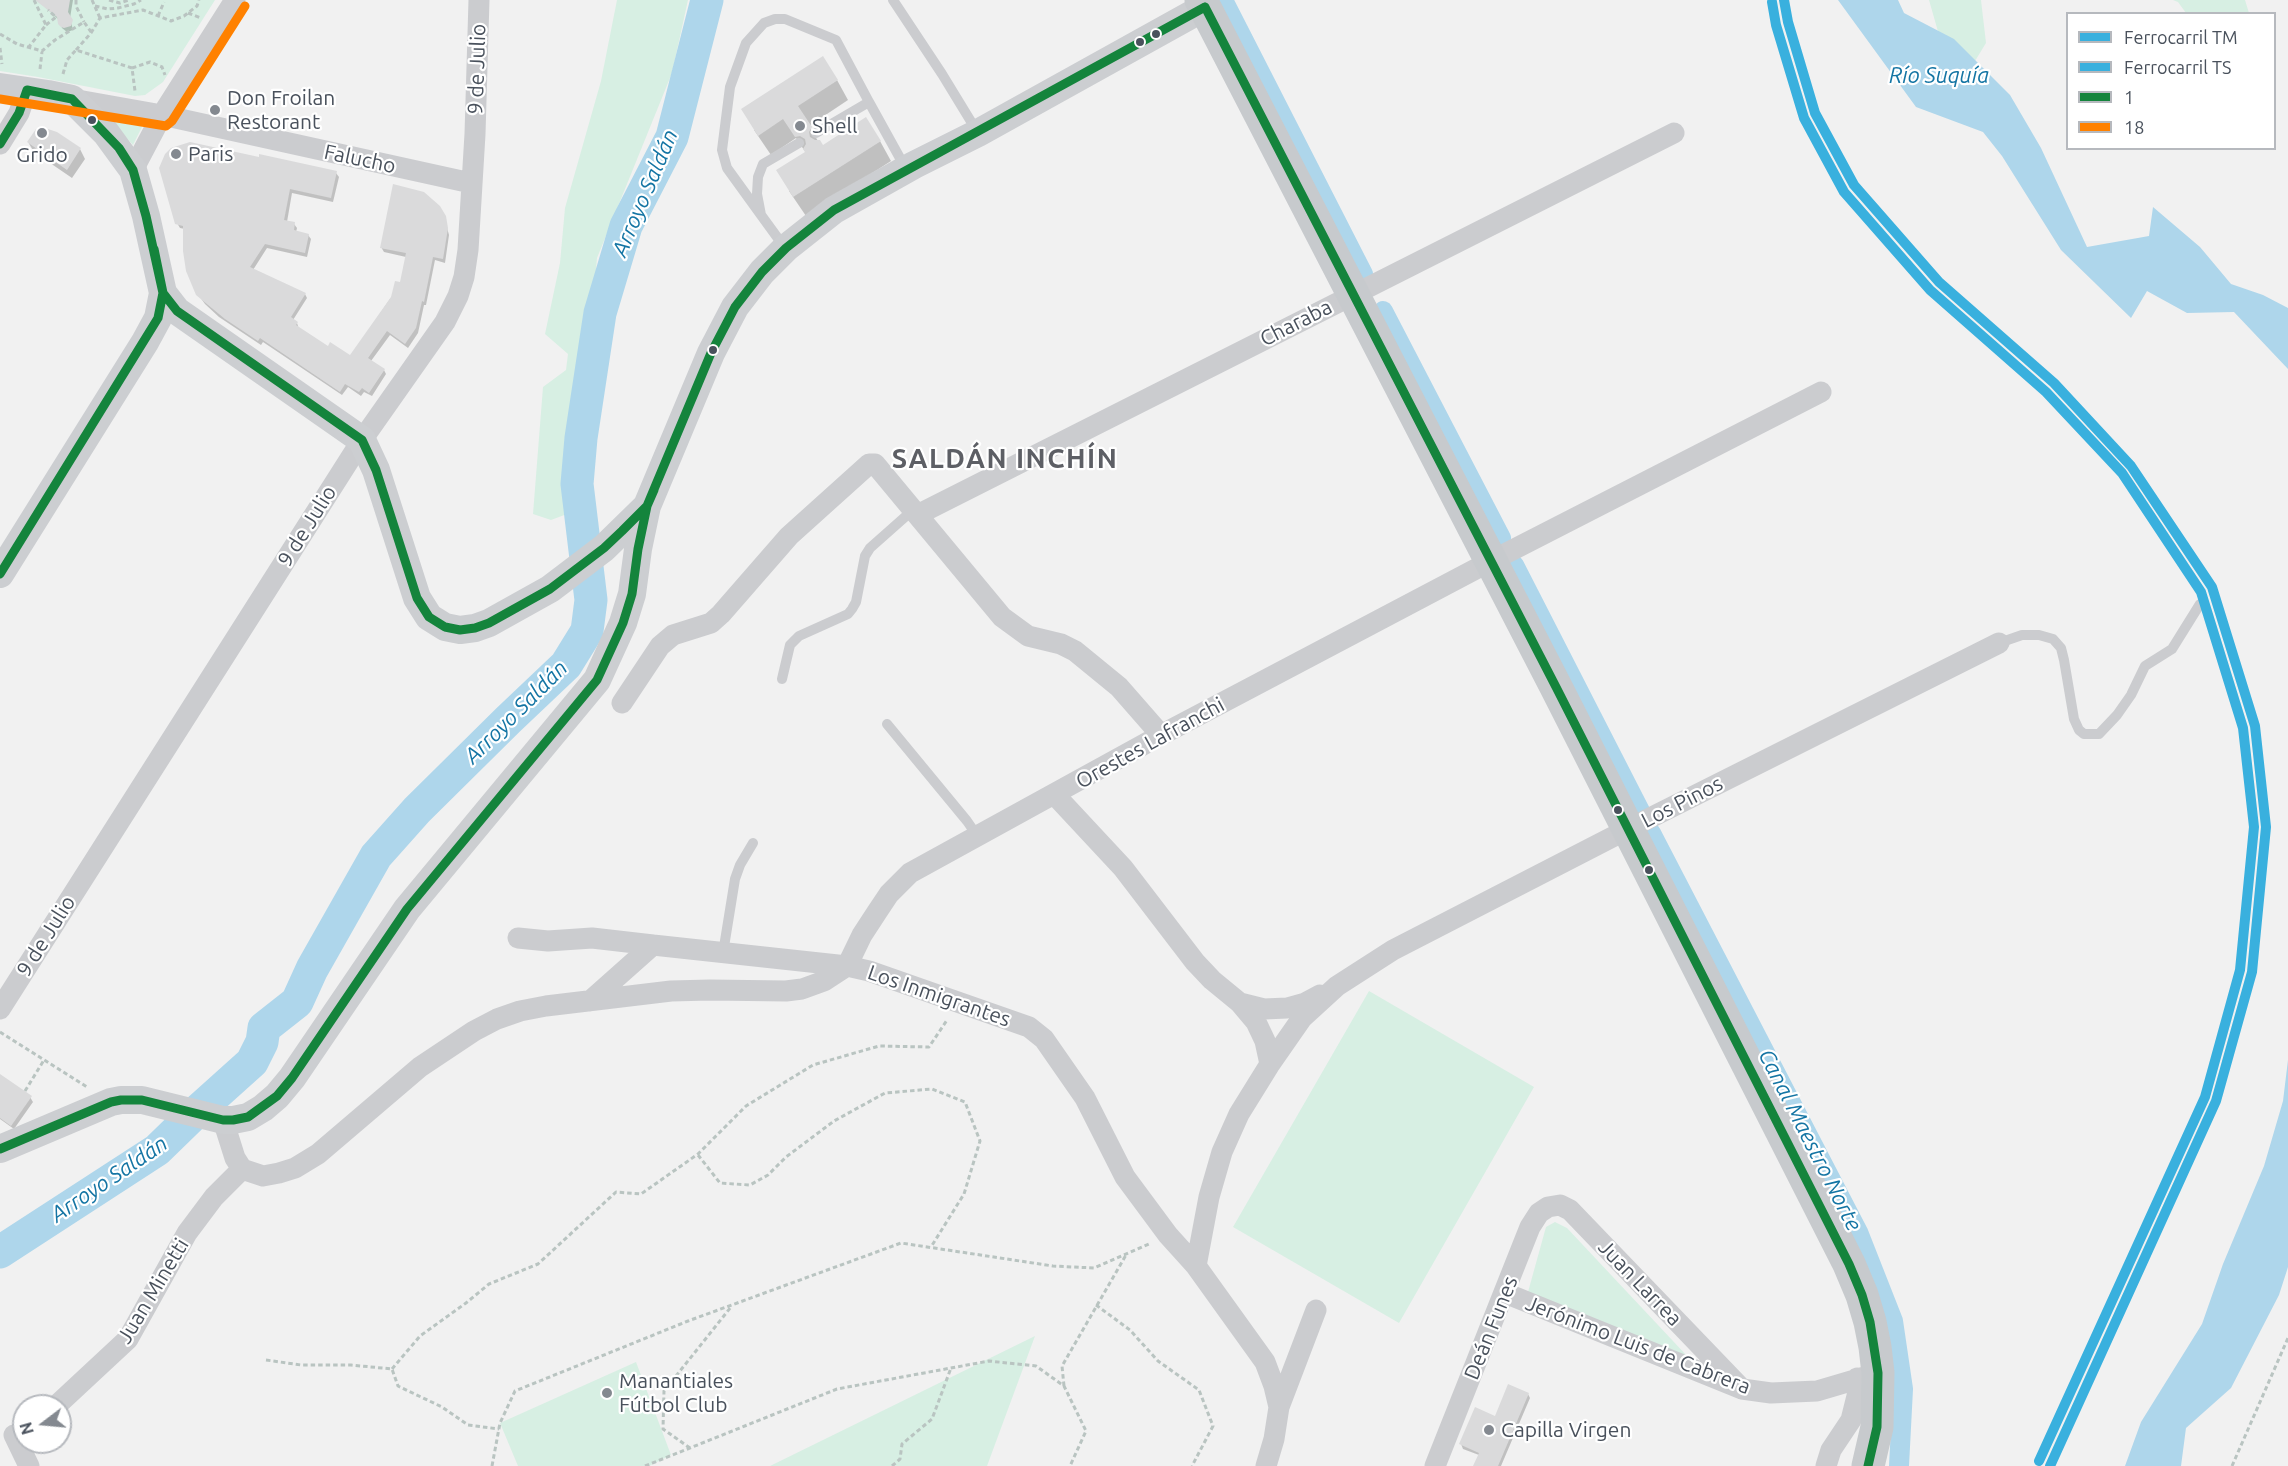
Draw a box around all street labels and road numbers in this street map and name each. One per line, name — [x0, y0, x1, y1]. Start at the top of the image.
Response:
street label: 9 de Julio — [463, 23, 491, 115]
street label: Falucho — [322, 139, 398, 179]
street label: Charaba — [1256, 294, 1336, 352]
street label: 9 de Julio — [272, 481, 342, 571]
street label: Orestes Lafranchi — [1071, 692, 1229, 794]
street label: Los Pinos — [1637, 771, 1727, 833]
street label: 9 de Julio — [11, 891, 81, 981]
street label: Los Inmigrantes — [864, 960, 1014, 1032]
street label: Juan Minetti — [112, 1234, 194, 1348]
street label: Juan Larrea — [1593, 1235, 1687, 1331]
street label: Deán Funes — [1459, 1273, 1523, 1383]
street label: Jerónimo Luis de Cabrera — [1522, 1290, 1754, 1400]

